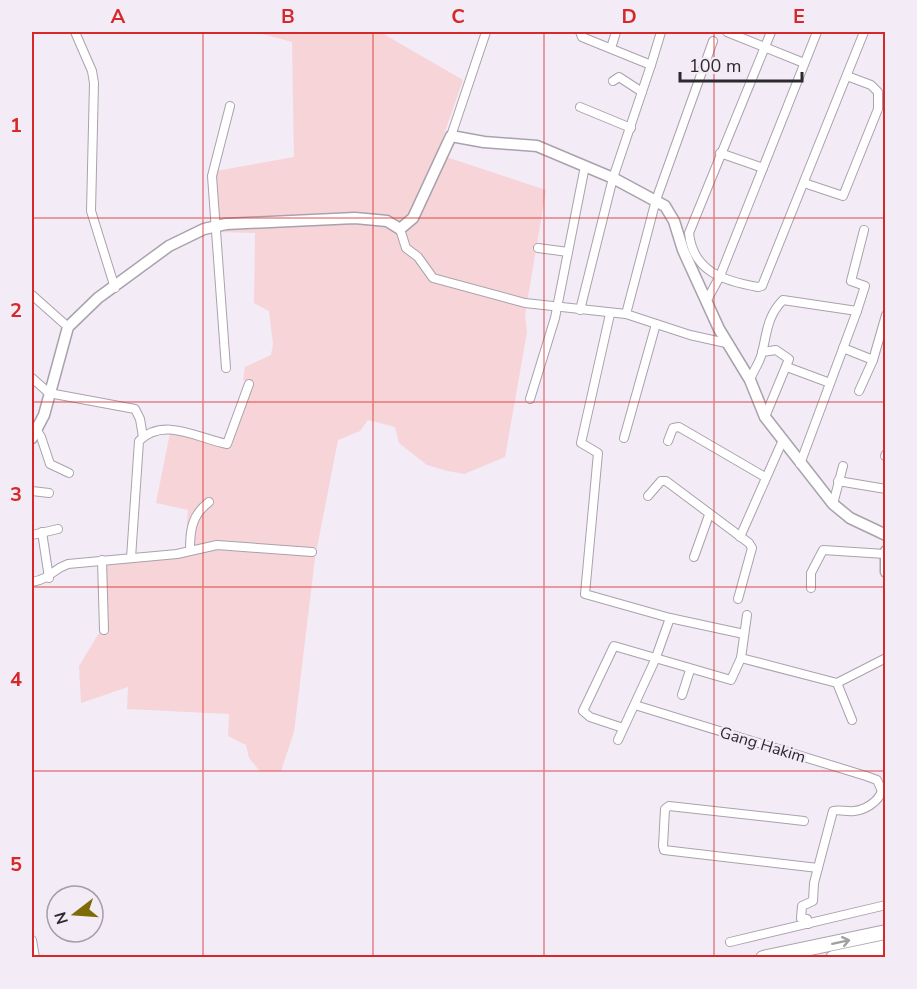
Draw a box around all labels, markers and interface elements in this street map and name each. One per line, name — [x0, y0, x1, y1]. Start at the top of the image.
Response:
text: A — [111, 3, 126, 30]
text: B — [281, 3, 295, 30]
text: C — [451, 3, 465, 30]
text: D — [621, 3, 637, 30]
text: E — [793, 3, 805, 30]
scale bar — [680, 45, 802, 83]
text: 100 m — [689, 54, 741, 78]
text: 1 — [10, 112, 22, 139]
text: 2 — [10, 297, 22, 324]
text: 3 — [10, 481, 22, 508]
text: 4 — [10, 666, 22, 693]
street label: Gang Hakim — [717, 721, 808, 768]
text: 5 — [10, 851, 22, 878]
north arrow — [45, 884, 105, 944]
text: N — [49, 909, 74, 927]
one-way arrow — [831, 935, 850, 947]

